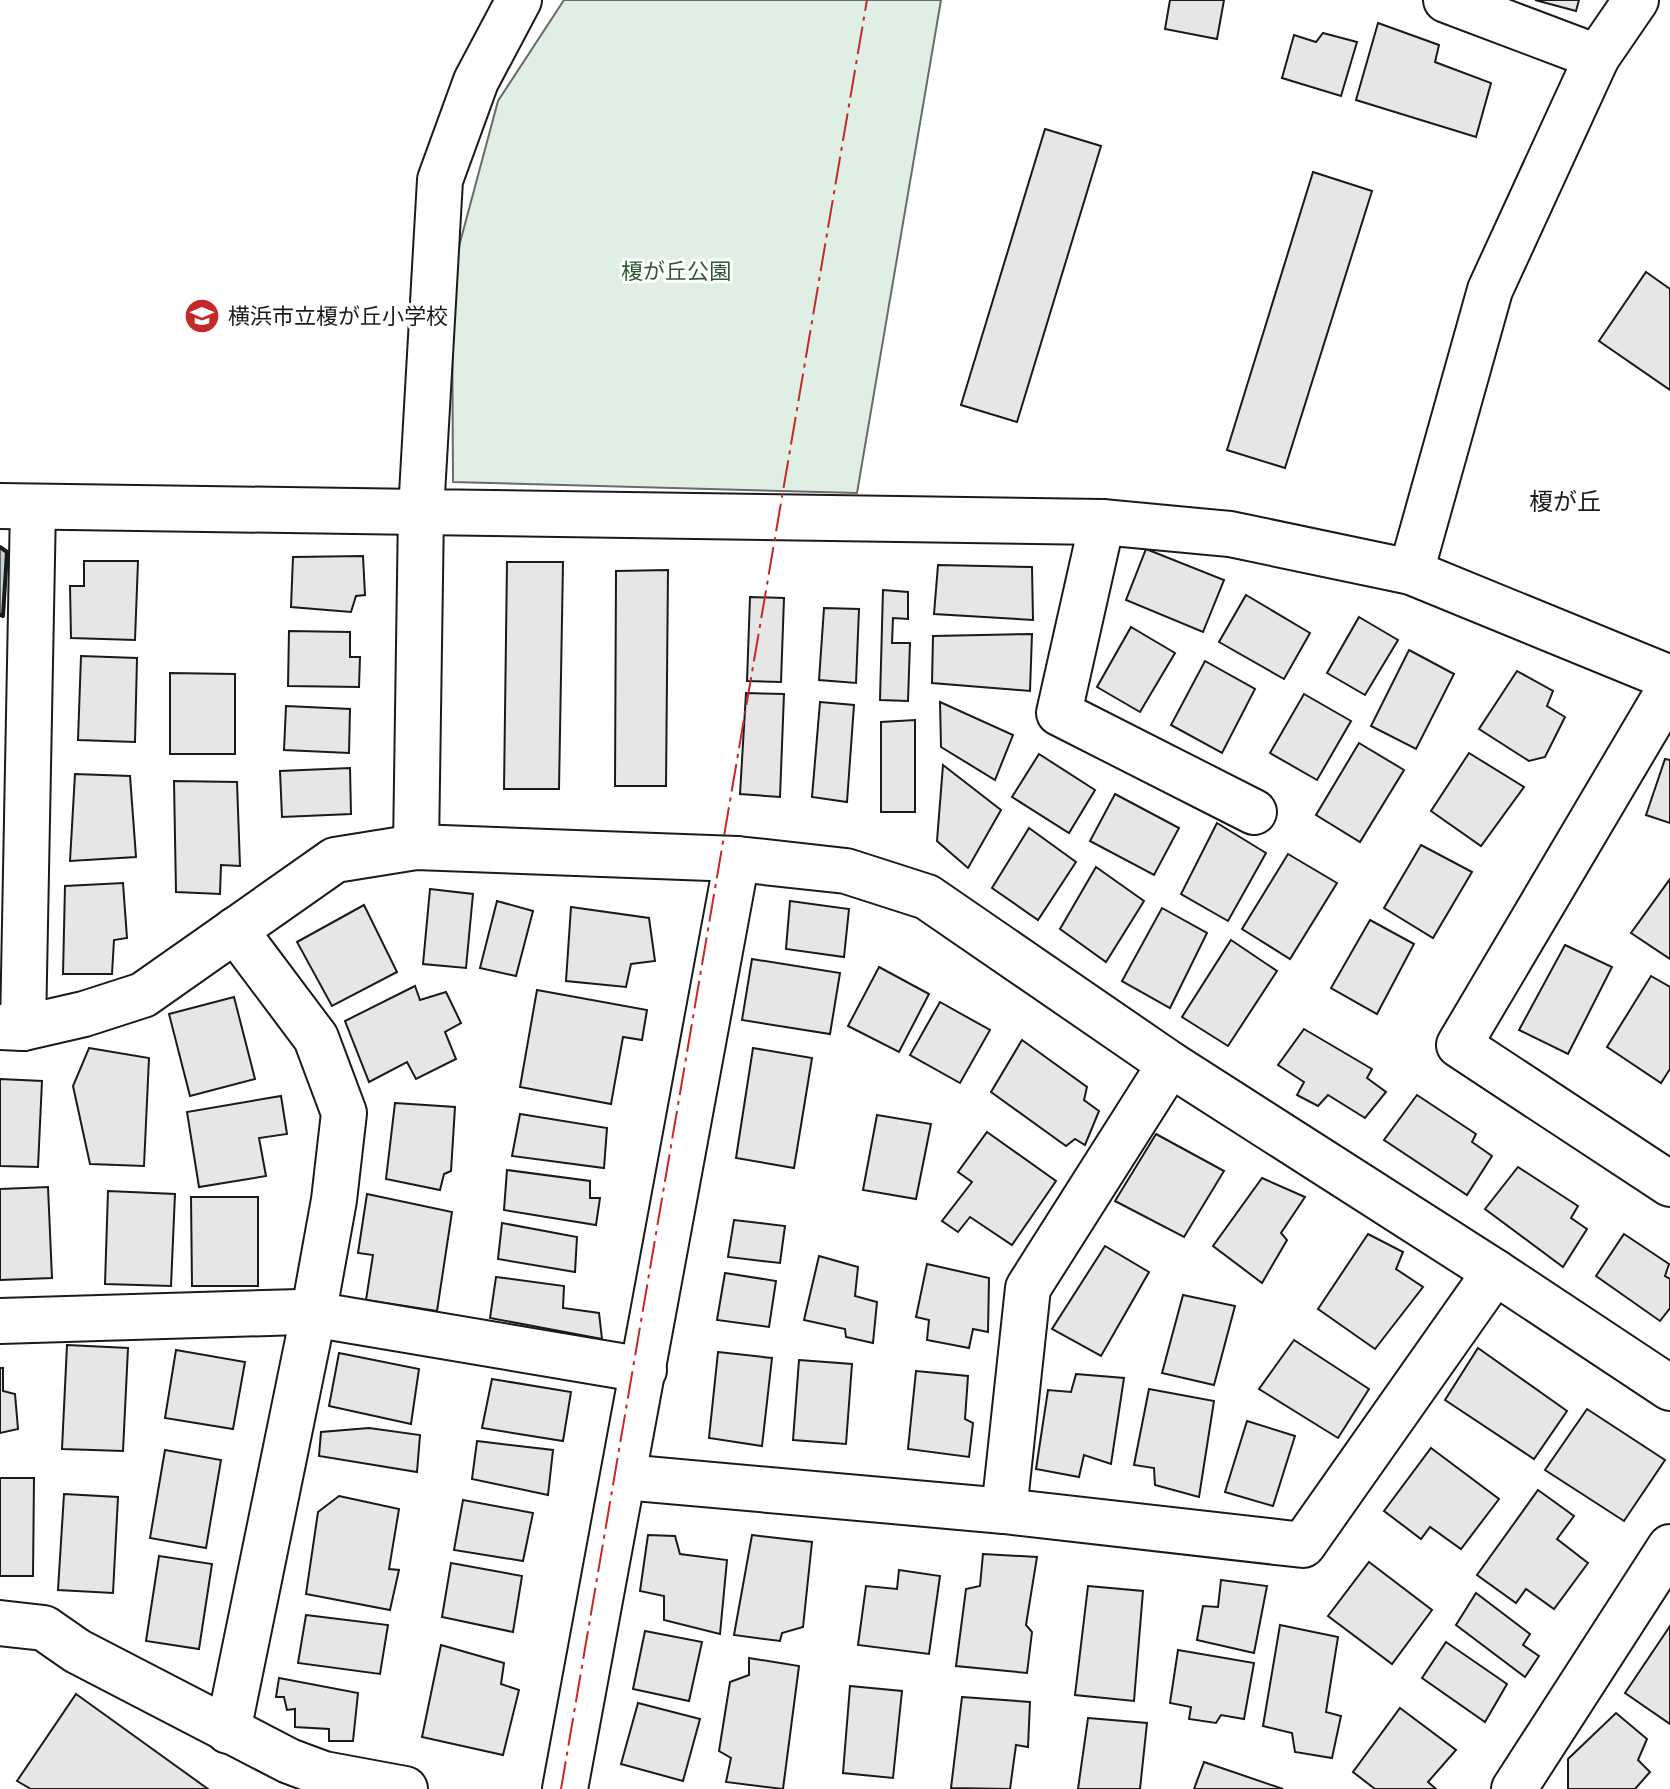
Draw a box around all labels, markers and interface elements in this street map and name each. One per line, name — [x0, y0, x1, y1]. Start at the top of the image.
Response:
park label: 榎が丘公園 — [621, 258, 731, 285]
school or university icon: 横浜市立榎が丘小学校 — [183, 297, 221, 335]
place label: 横浜市立榎が丘小学校 — [228, 303, 448, 330]
district label: 榎が丘 — [1529, 488, 1601, 516]

